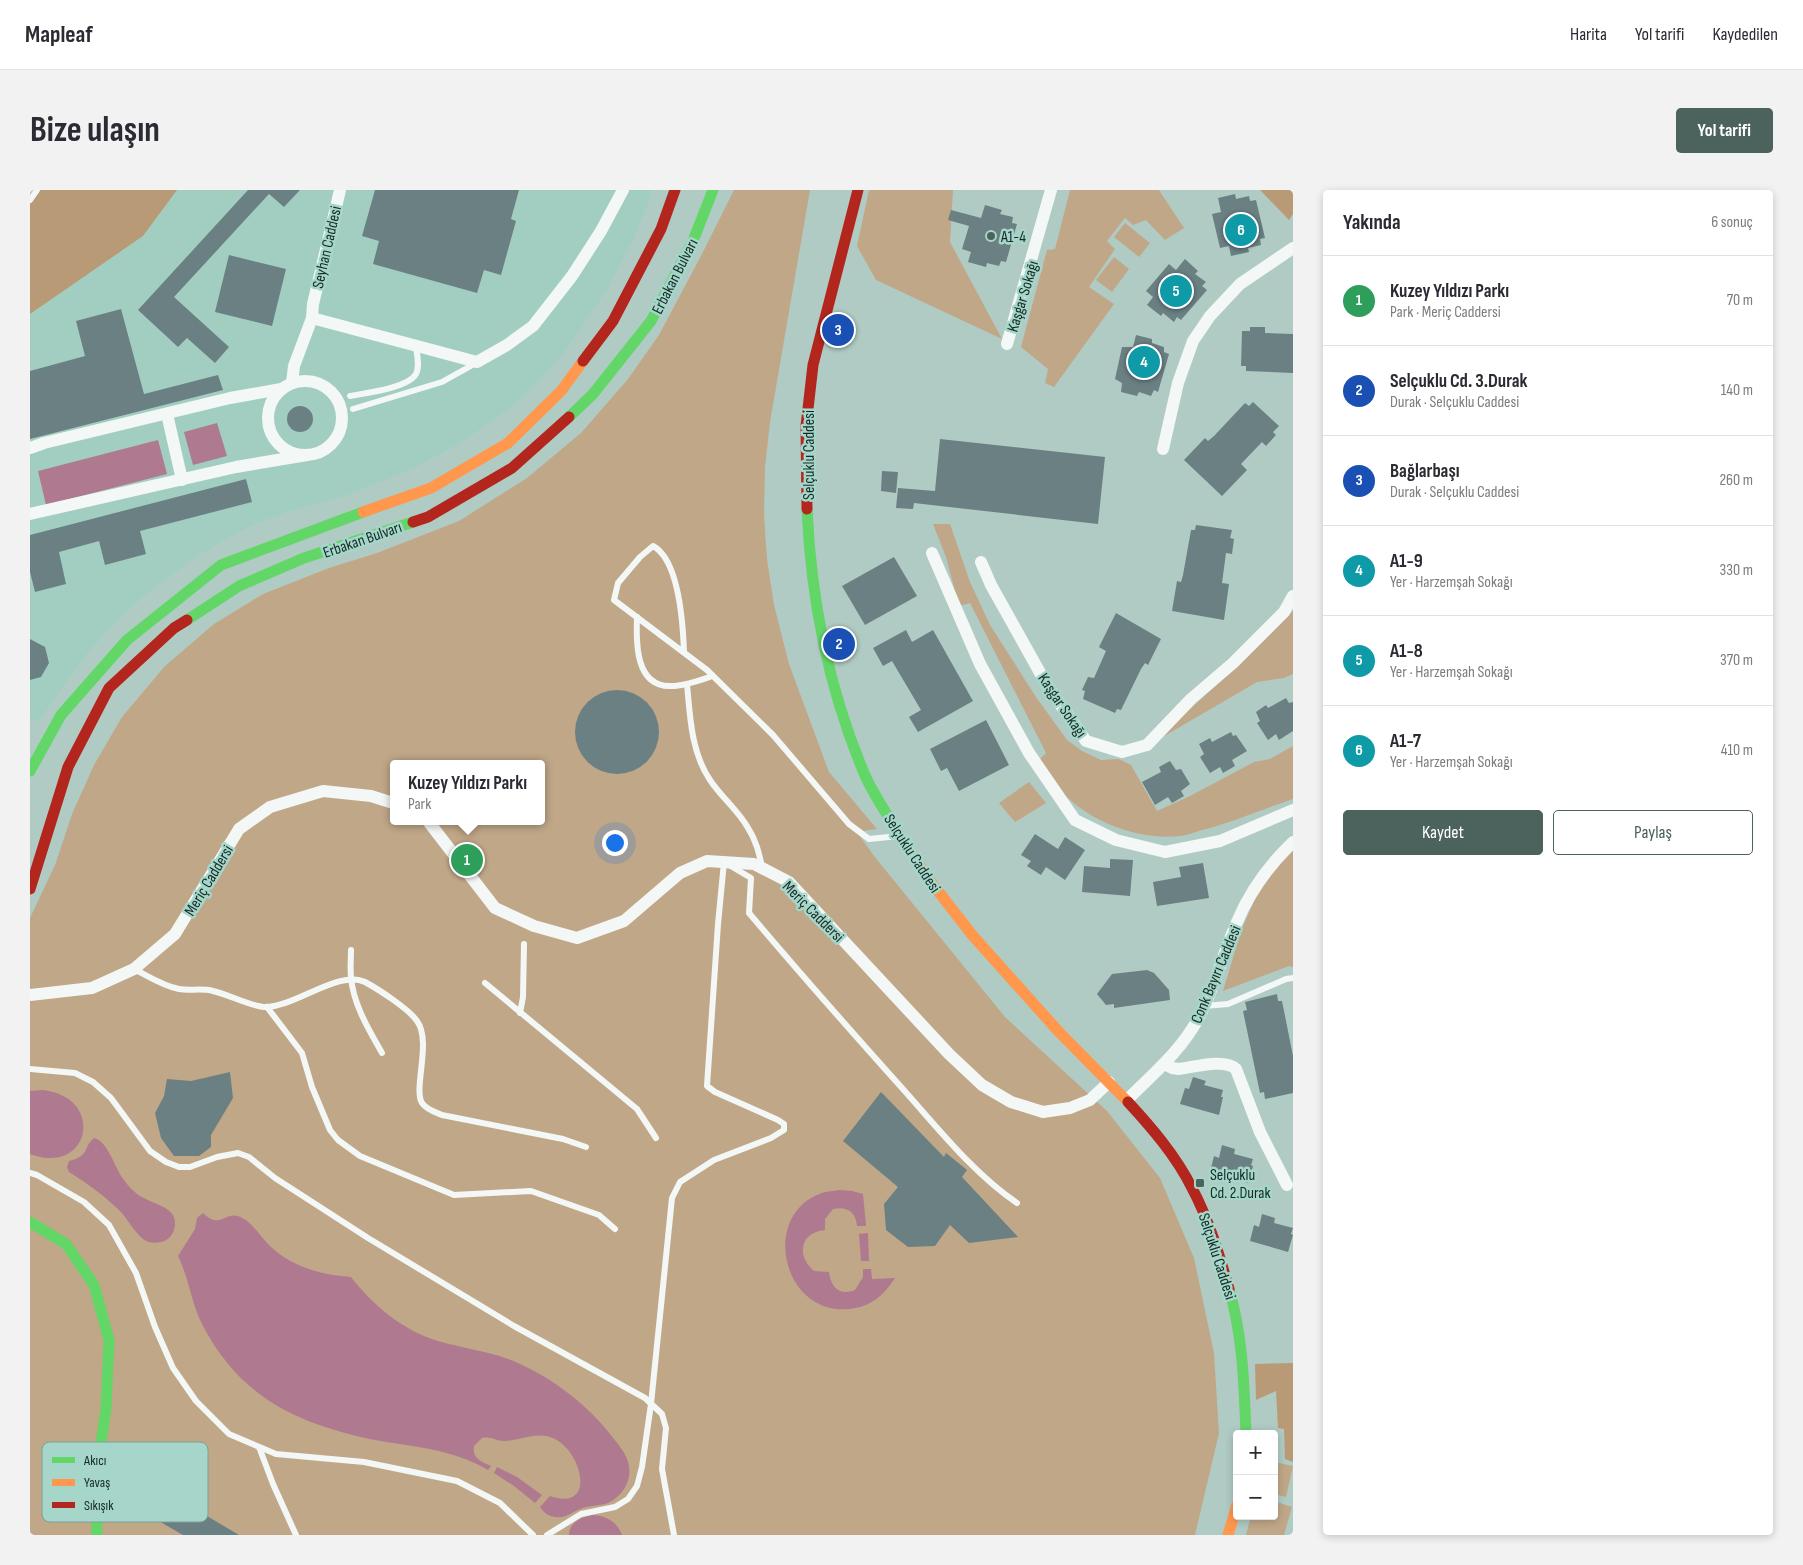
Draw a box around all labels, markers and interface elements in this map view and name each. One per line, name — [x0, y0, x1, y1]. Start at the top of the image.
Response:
text: Mapleaf — [25, 20, 93, 49]
text: Harita — [1570, 24, 1607, 45]
text: Yol tarifi — [1635, 24, 1684, 45]
text: Kaydedilen — [1712, 24, 1778, 45]
button: Yol tarifi — [1676, 108, 1773, 153]
text: Bize ulaşın — [30, 109, 160, 152]
street label: Seyhan Caddesi — [309, 204, 346, 290]
text: Yakında — [1343, 210, 1400, 235]
pin: 6 — [1225, 211, 1257, 249]
text: 6 sonuç — [1711, 213, 1753, 232]
place label: A1-4 — [1000, 228, 1026, 247]
marker: A1-4 — [985, 230, 997, 242]
street label: Erbakan Bulvarı — [648, 236, 702, 318]
street label: Kaşgar Sokağı — [1004, 258, 1043, 334]
pin: 5 — [1160, 272, 1192, 310]
text: Kuzey Yıldızı Parkı — [1390, 280, 1509, 303]
text: 1 — [1356, 291, 1362, 310]
text: 70 m — [1727, 291, 1753, 310]
text: Park · Meriç Caddersi — [1390, 303, 1501, 322]
pin: 3 — [822, 311, 854, 349]
pin: 4 — [1128, 343, 1160, 381]
text: Selçuklu Cd. 3.Durak — [1390, 370, 1528, 393]
text: 2 — [1355, 381, 1363, 400]
text: 140 m — [1721, 381, 1753, 400]
text: Durak · Selçuklu Caddesi — [1390, 393, 1519, 412]
street label: Selçuklu Caddesi — [800, 410, 819, 500]
text: Bağlarbaşı — [1390, 460, 1460, 483]
text: 3 — [1355, 471, 1363, 490]
text: 260 m — [1719, 471, 1753, 490]
text: Durak · Selçuklu Caddesi — [1390, 483, 1519, 502]
street label: Erbakan Bulvarı — [321, 518, 404, 563]
text: A1-9 — [1390, 550, 1423, 573]
text: 4 — [1355, 561, 1363, 580]
text: 330 m — [1720, 561, 1753, 580]
text: Yer · Harzemşah Sokağı — [1390, 573, 1513, 592]
pin: 2 — [823, 625, 855, 663]
text: A1-8 — [1390, 640, 1423, 663]
text: 5 — [1355, 651, 1363, 670]
text: 370 m — [1720, 651, 1753, 670]
text: Yer · Harzemşah Sokağı — [1390, 663, 1513, 682]
street label: Kaşgar Sokağı — [1033, 670, 1090, 742]
text: A1-7 — [1390, 730, 1421, 753]
text: 6 — [1355, 741, 1363, 760]
text: 410 m — [1721, 741, 1753, 760]
text: Yer · Harzemşah Sokağı — [1390, 753, 1513, 772]
popup — [390, 760, 545, 825]
text: Kuzey Yıldızı Parkı — [408, 772, 527, 795]
text: Park — [408, 795, 431, 814]
button: Kaydet — [1343, 810, 1543, 855]
button: Paylaş — [1553, 810, 1753, 855]
street label: Selçuklu Caddesi — [879, 811, 944, 897]
your location — [602, 830, 628, 856]
pin: 1 — [451, 841, 483, 879]
street label: Meriç Caddersi — [181, 842, 238, 920]
street label: Meriç Caddersi — [778, 877, 848, 947]
street label: Conk Bayırı Caddesi — [1187, 923, 1246, 1026]
place label: Selçuklu Cd. 2.Durak — [1210, 1166, 1271, 1203]
marker: Selçuklu Cd. 2.Durak — [1194, 1177, 1206, 1189]
street label: Selçuklu Caddesi — [1194, 1211, 1239, 1302]
map controls — [1233, 1430, 1278, 1520]
button: + — [1233, 1430, 1278, 1475]
legend — [42, 1442, 208, 1522]
text: Akıcı — [83, 1452, 106, 1469]
text: Yavaş — [84, 1474, 110, 1491]
button: − — [1233, 1475, 1278, 1520]
text: Sıkışık — [84, 1497, 114, 1514]

